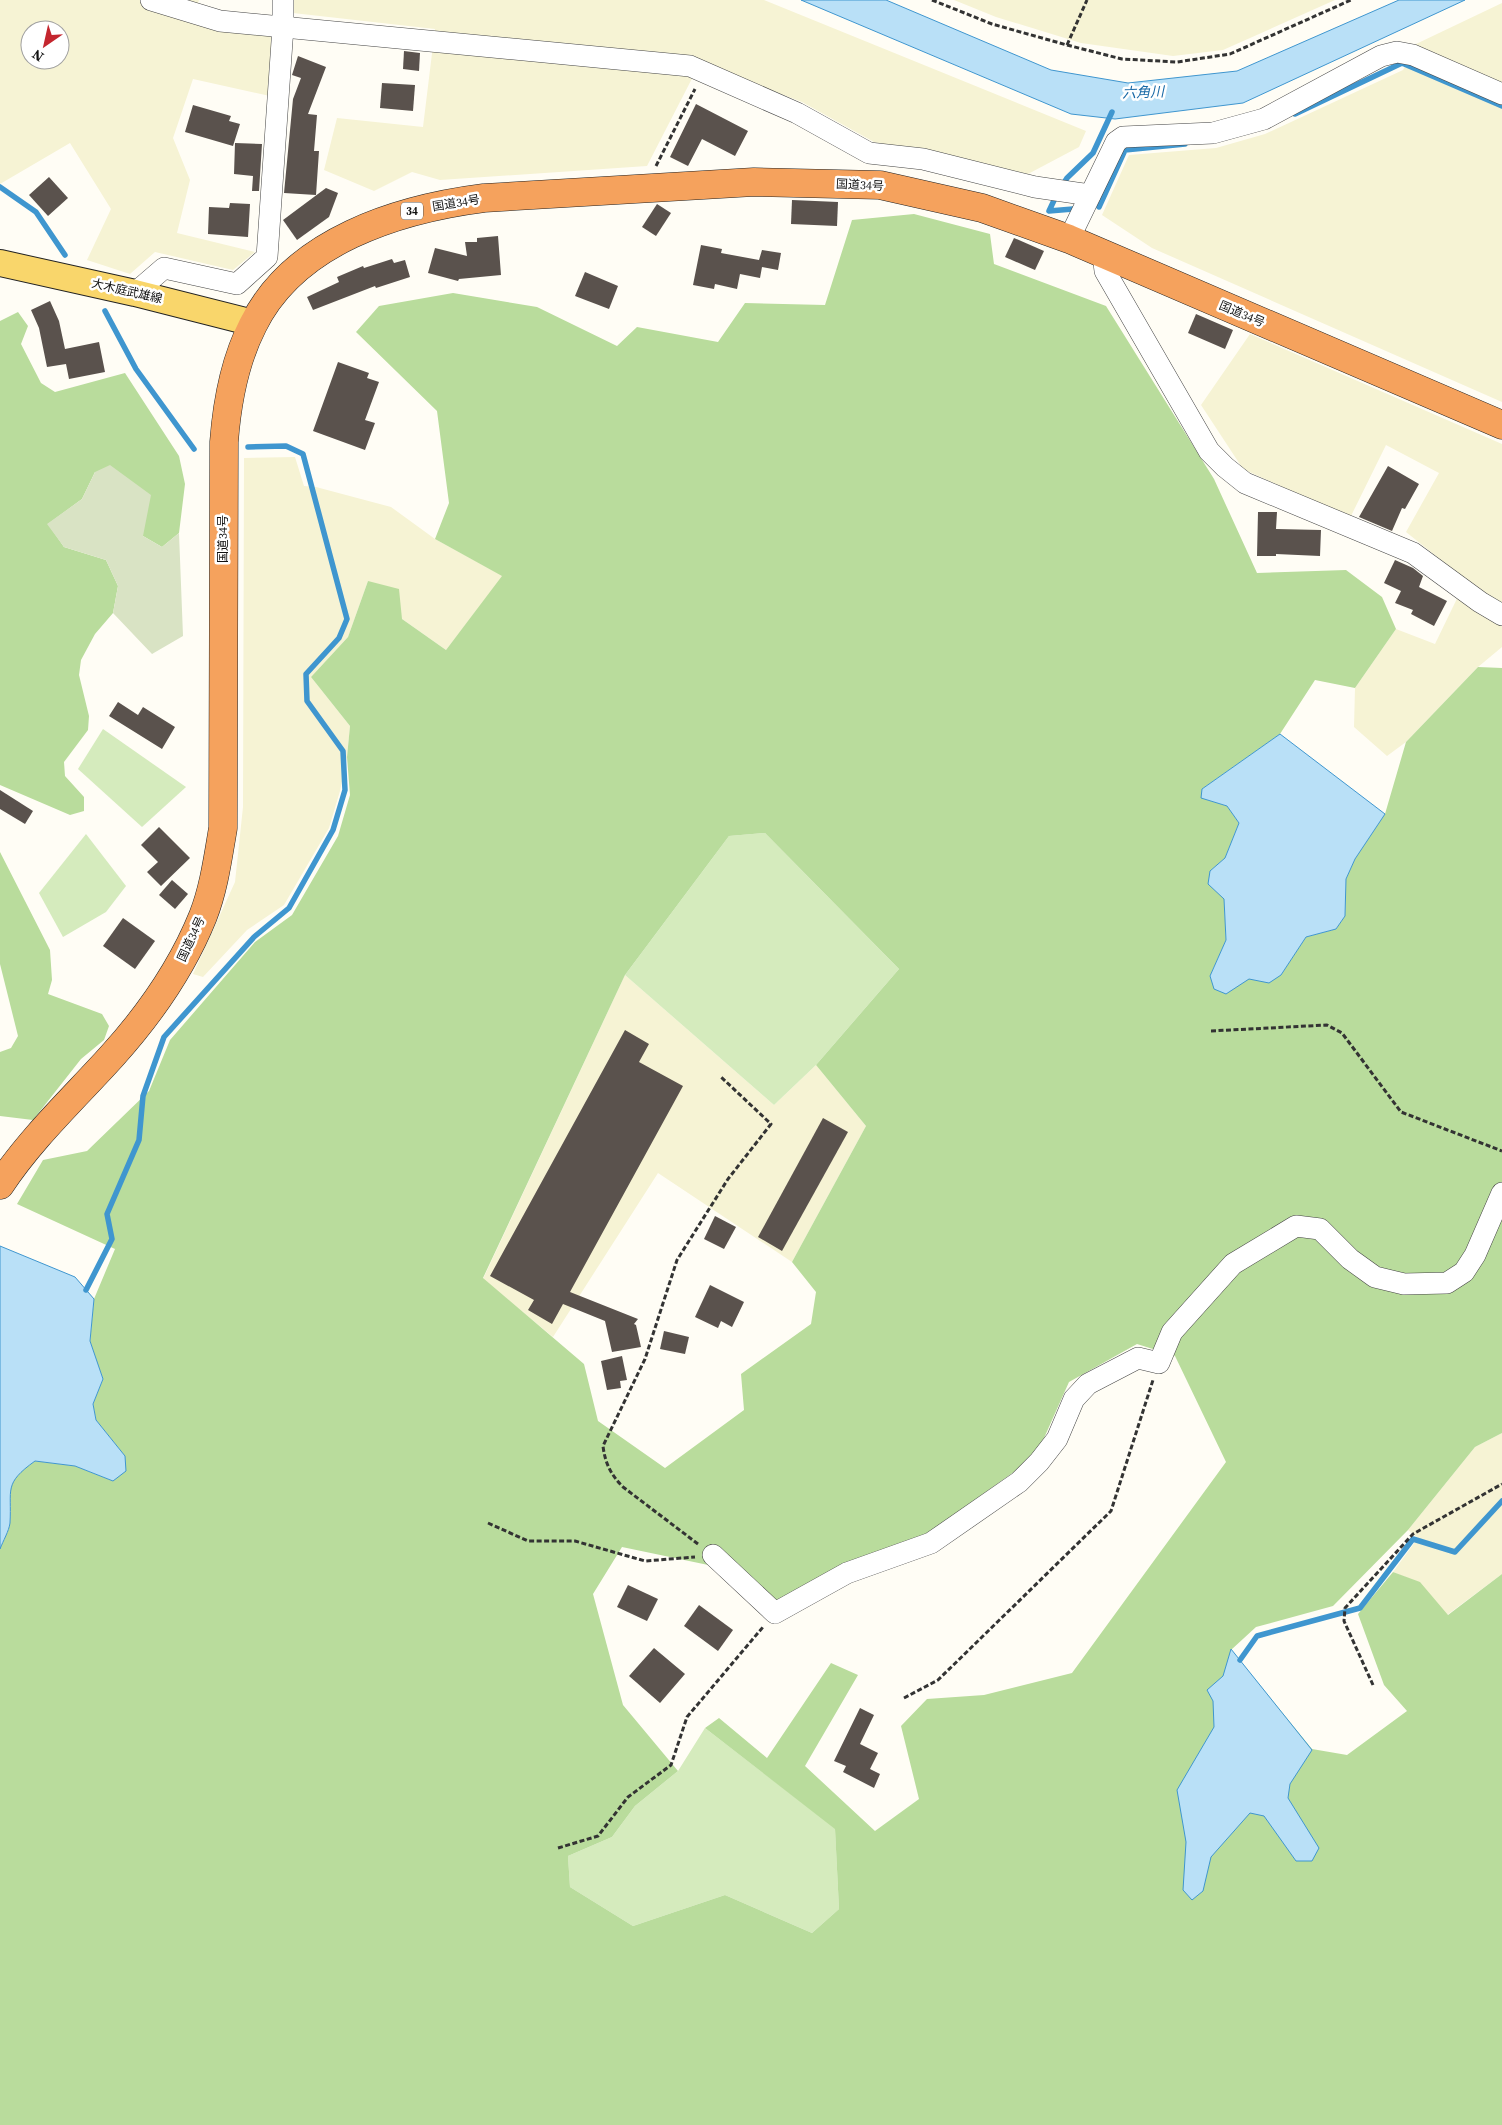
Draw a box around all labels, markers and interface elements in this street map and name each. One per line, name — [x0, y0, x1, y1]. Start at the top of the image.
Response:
north arrow — [20, 20, 70, 70]
text: N — [28, 45, 48, 67]
water label: 六角川 — [1122, 81, 1166, 103]
street label: 国道34号 — [836, 176, 884, 194]
street label: 国道34号 — [431, 191, 481, 215]
road number: 34 — [401, 202, 423, 220]
street label: 大木庭武雄線 — [90, 275, 164, 307]
street label: 国道34号 — [1217, 297, 1267, 331]
street label: 国道34号 — [215, 515, 231, 563]
street label: 国道34号 — [174, 914, 208, 964]

